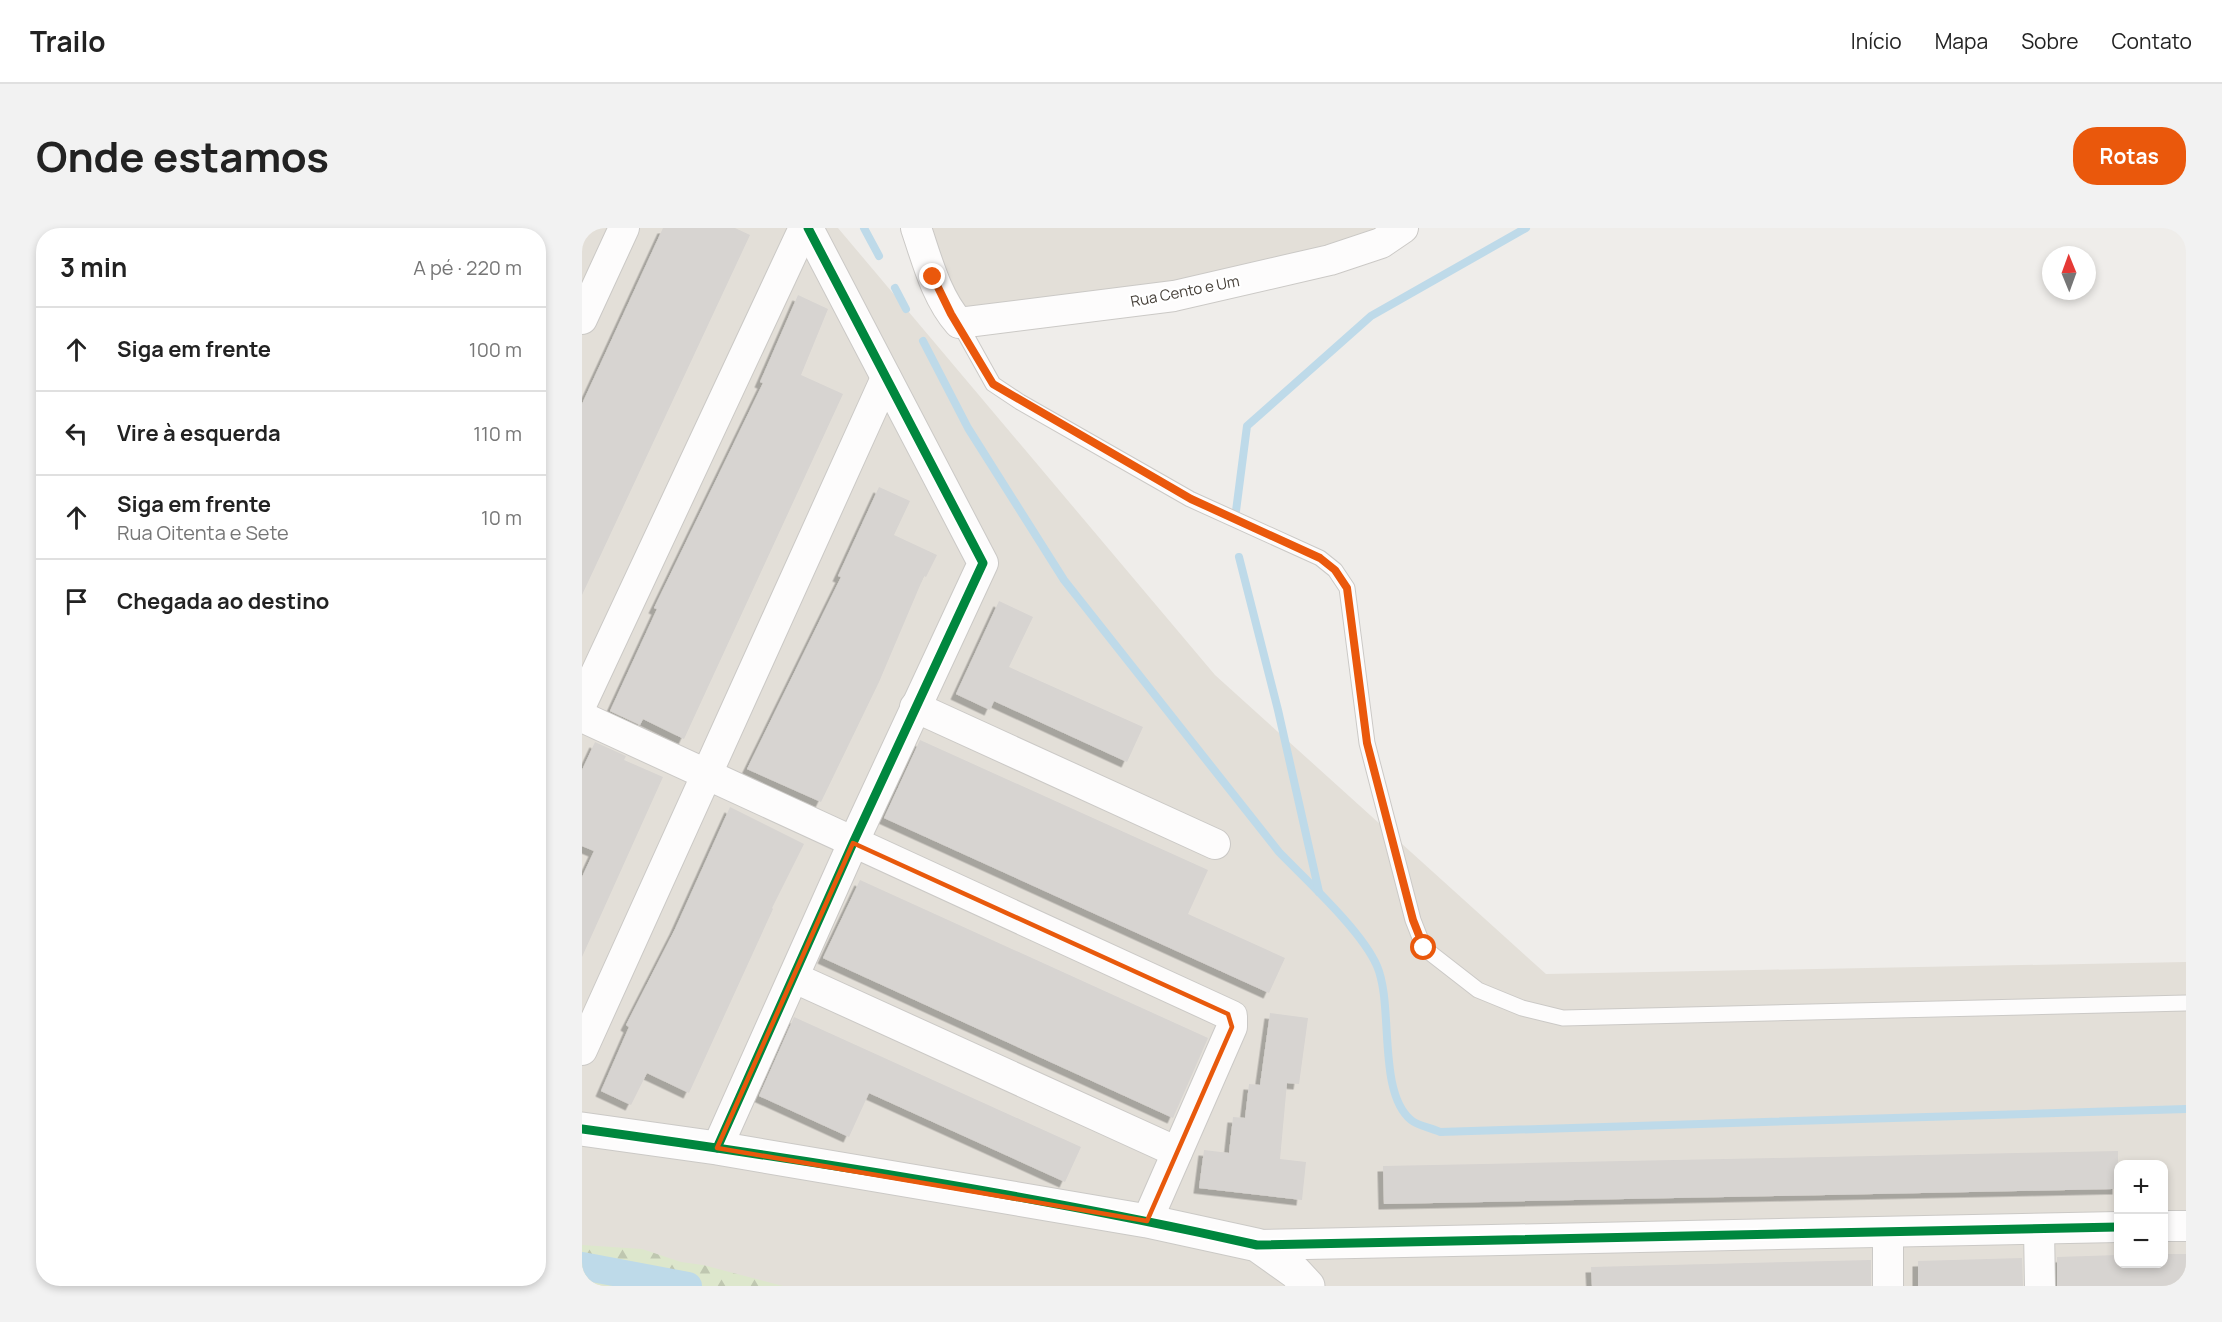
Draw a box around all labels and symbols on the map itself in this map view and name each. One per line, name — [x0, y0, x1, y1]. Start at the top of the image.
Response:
north arrow — [2042, 246, 2096, 300]
route end — [919, 263, 945, 289]
street label: Rua Cento e Um — [1129, 270, 1241, 312]
route start — [1410, 934, 1436, 960]

